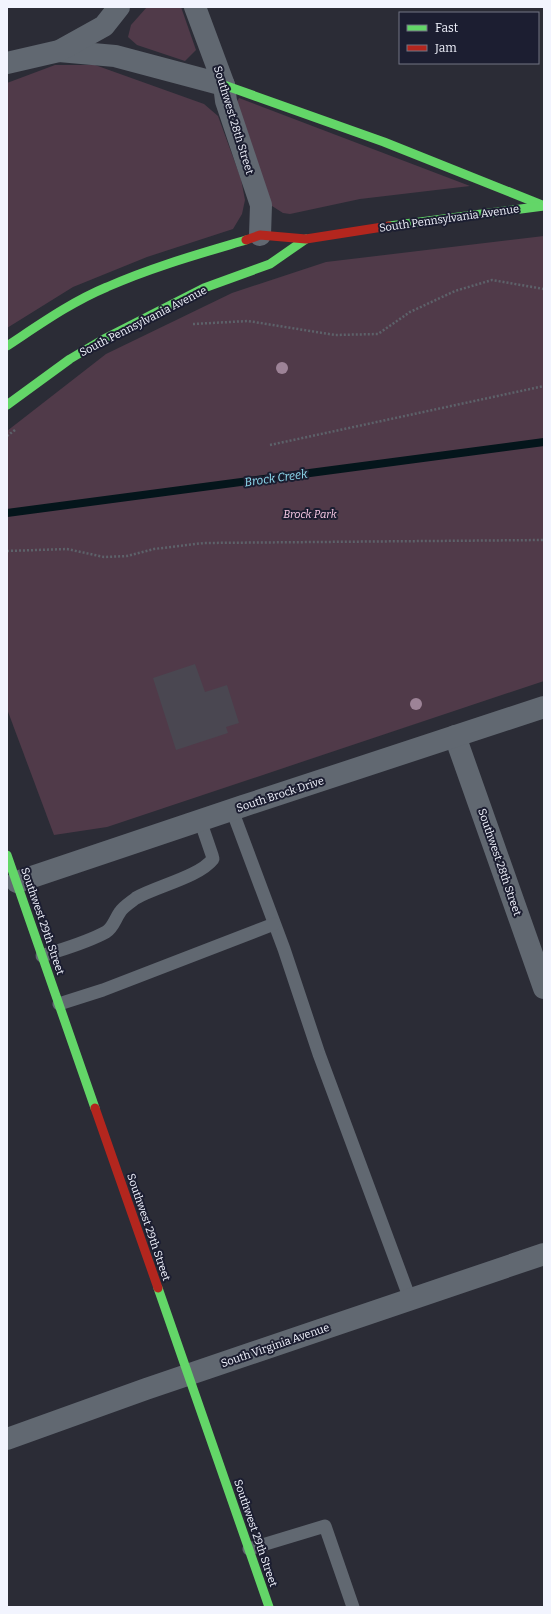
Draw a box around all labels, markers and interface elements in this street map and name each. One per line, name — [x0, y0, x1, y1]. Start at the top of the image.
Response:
legend — [399, 12, 539, 64]
text: Fast — [435, 21, 459, 35]
text: Jam — [434, 41, 457, 55]
street label: Southwest 28th Street — [211, 64, 256, 176]
street label: South Pennsylvania Avenue — [378, 202, 520, 235]
street label: South Pennsylvania Avenue — [77, 284, 209, 359]
water label: Brock Creek — [244, 467, 309, 489]
park label: Brock Park — [283, 508, 338, 521]
street label: South Brock Drive — [235, 774, 326, 815]
street label: Southwest 28th Street — [475, 807, 524, 917]
street label: Southwest 29th Street — [18, 866, 67, 976]
street label: Southwest 29th Street — [124, 1172, 173, 1282]
street label: South Virginia Avenue — [219, 1321, 331, 1370]
street label: Southwest 29th Street — [231, 1478, 280, 1588]

